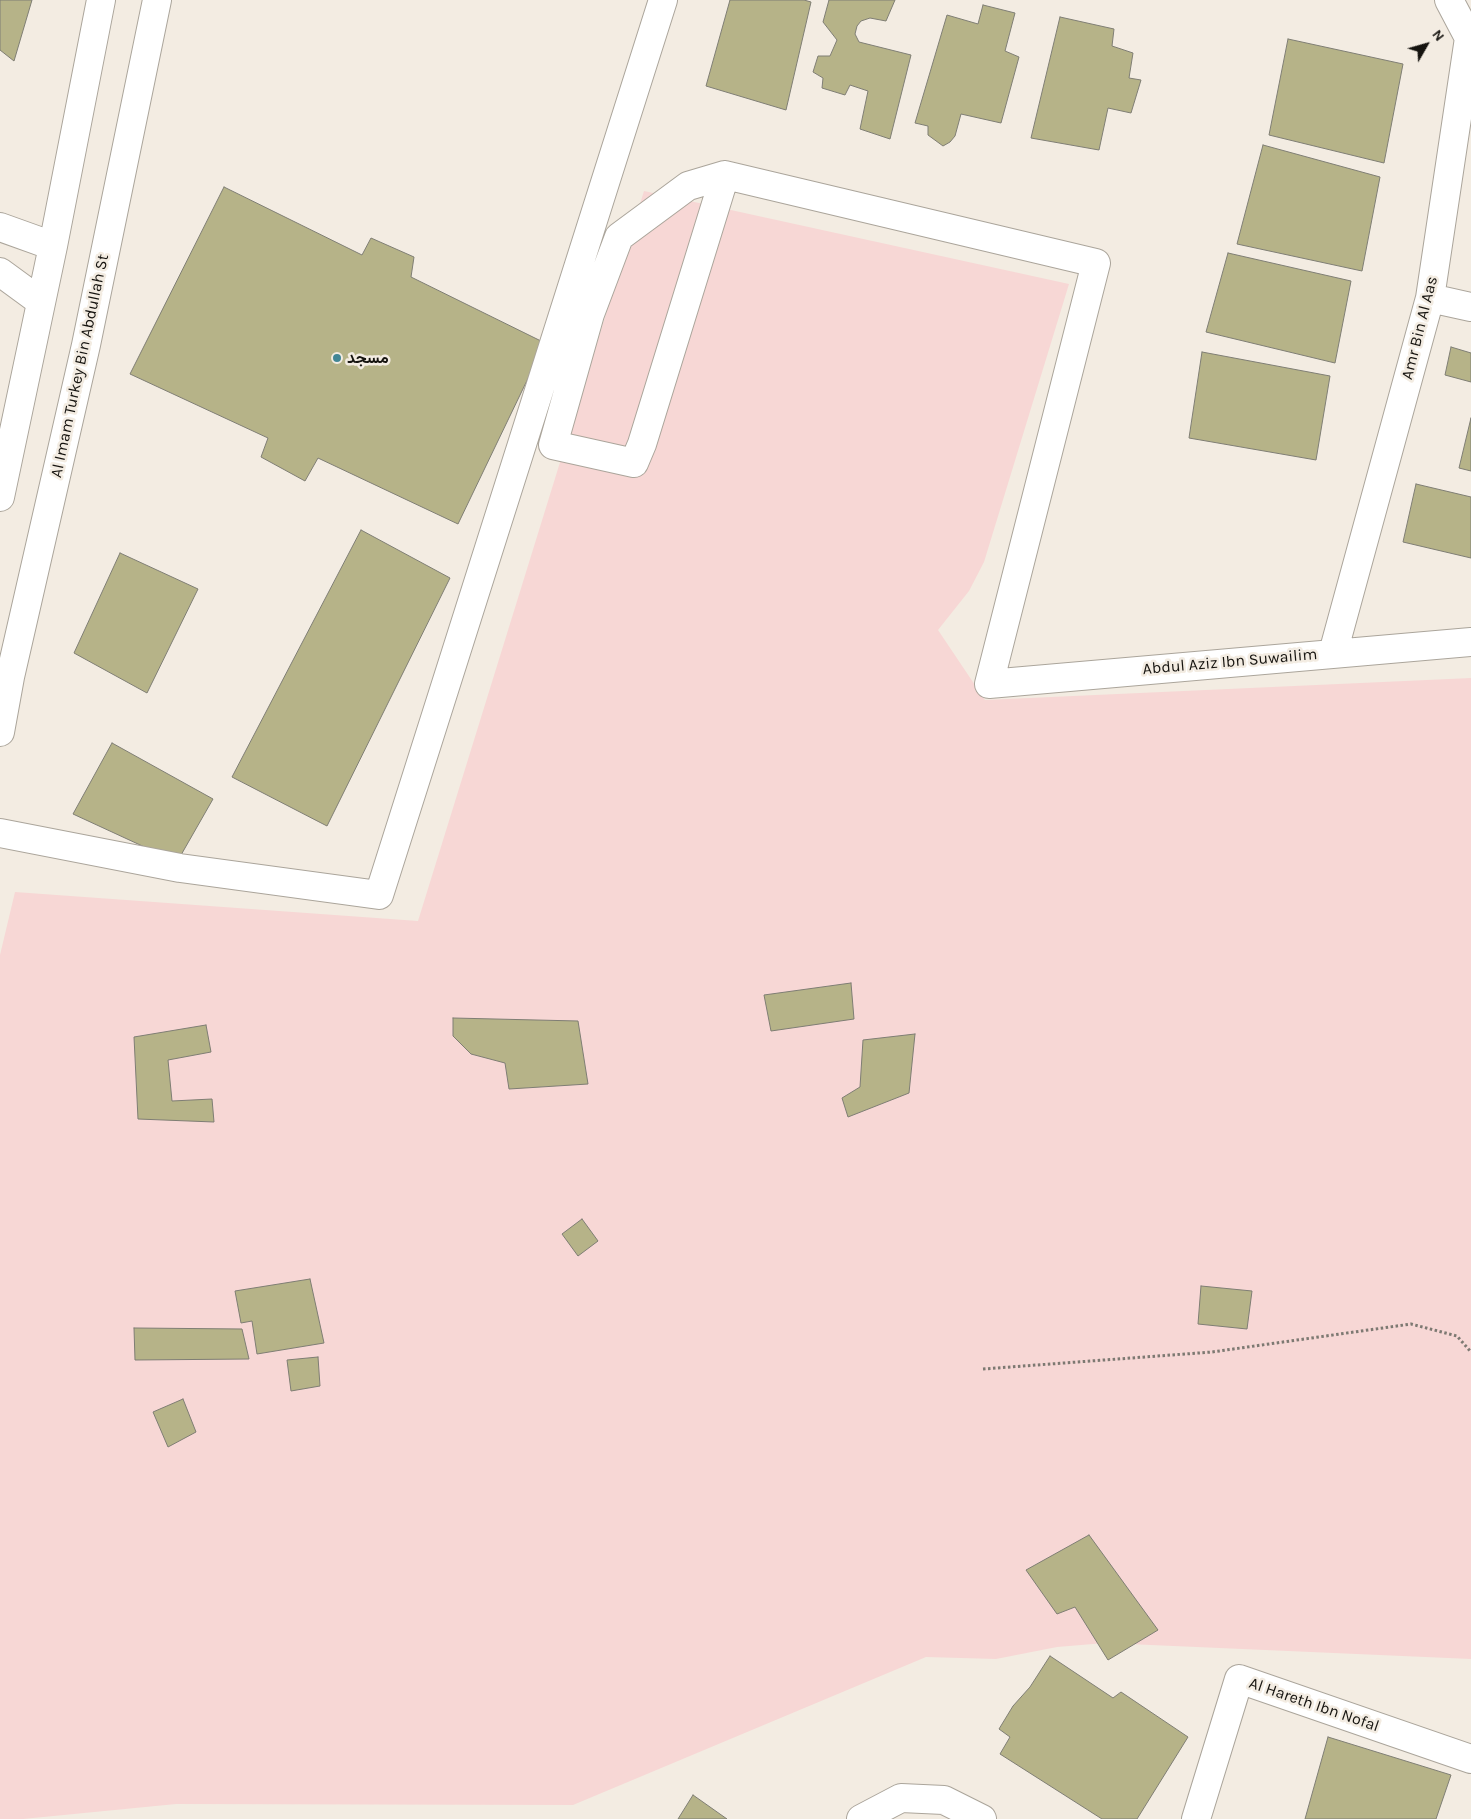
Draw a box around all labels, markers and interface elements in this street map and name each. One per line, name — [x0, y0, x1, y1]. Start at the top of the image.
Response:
north arrow — [1401, 20, 1451, 70]
text: N — [1428, 26, 1448, 45]
street label: Al Imam Turkey Bin Abdullah St — [47, 252, 113, 480]
street label: Amr Bin Al Aas — [1398, 274, 1442, 382]
place label: مسجد — [347, 348, 389, 368]
marker: مسجد — [331, 352, 343, 364]
street label: Abdul Aziz Ibn Suwailim — [1142, 645, 1318, 679]
street label: Al Hareth Ibn Nofal — [1246, 1674, 1382, 1736]

